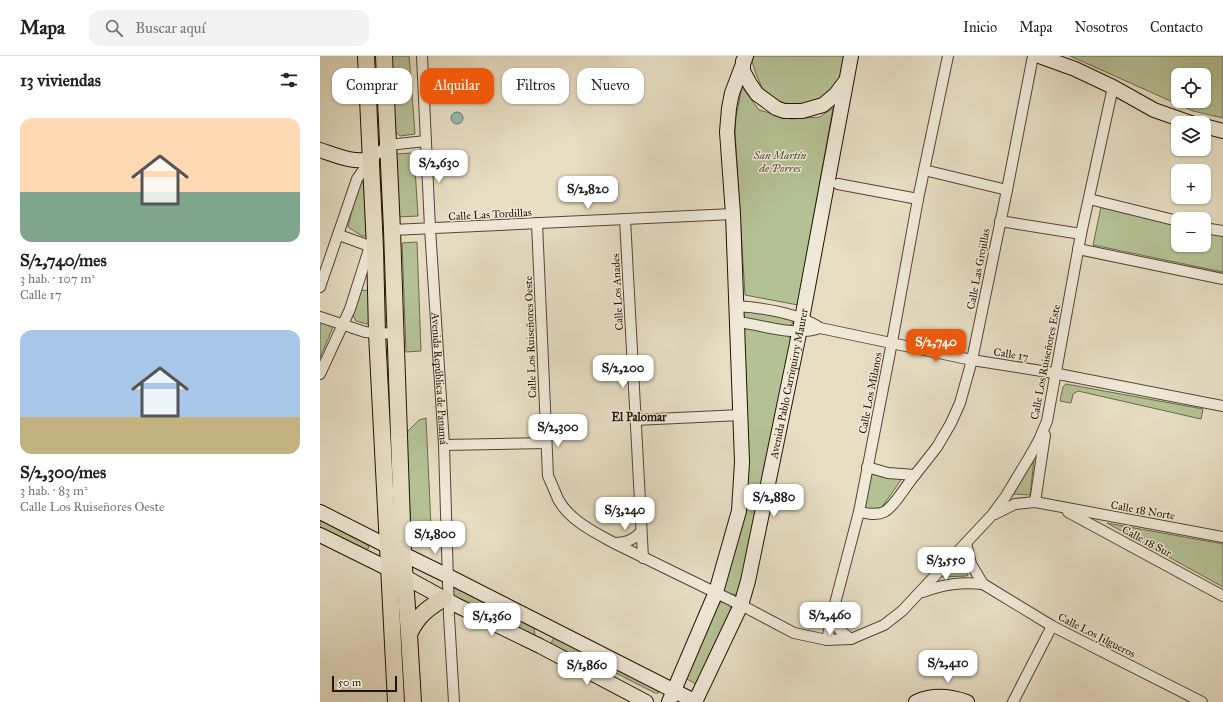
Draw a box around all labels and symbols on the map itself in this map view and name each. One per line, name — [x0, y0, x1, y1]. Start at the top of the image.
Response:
park label: San Martín de Porres — [753, 149, 806, 175]
pin: S/2,630 — [402, 150, 476, 184]
pin: S/2,820 — [551, 176, 625, 210]
street label: Calle Las Tordillas — [448, 206, 532, 223]
street label: Calle Las Grojillas — [964, 228, 993, 311]
street label: Calle Los Anades — [609, 253, 626, 331]
street label: Calle Los Ruiseñores Oeste — [522, 275, 539, 398]
street label: Calle Los Ruiseñores Este — [1028, 303, 1063, 421]
street label: Avenida Pablo Carriquirry Maurer — [767, 306, 811, 461]
street label: Avenida República de Panamá — [428, 311, 450, 445]
pin: S/2,740 — [899, 329, 973, 363]
street label: Calle 17 — [993, 345, 1029, 364]
street label: Calle Los Milanos — [856, 351, 885, 435]
pin: S/2,200 — [586, 355, 660, 389]
district label: El Palomar — [611, 410, 667, 424]
pin: S/2,300 — [521, 414, 595, 448]
pin: S/2,880 — [737, 484, 811, 518]
pin: S/3,240 — [588, 497, 662, 531]
street label: Calle 18 Norte — [1110, 498, 1176, 523]
pin: S/1,800 — [398, 521, 472, 555]
street label: Calle 18 Sur — [1120, 523, 1174, 560]
pin: S/3,550 — [909, 547, 983, 581]
pin: S/2,460 — [793, 602, 867, 636]
pin: S/1,360 — [455, 603, 529, 637]
street label: Calle Los Jilgueros — [1056, 610, 1138, 661]
pin: S/2,410 — [911, 650, 985, 684]
pin: S/1,860 — [550, 652, 624, 686]
scale bar — [332, 674, 397, 693]

